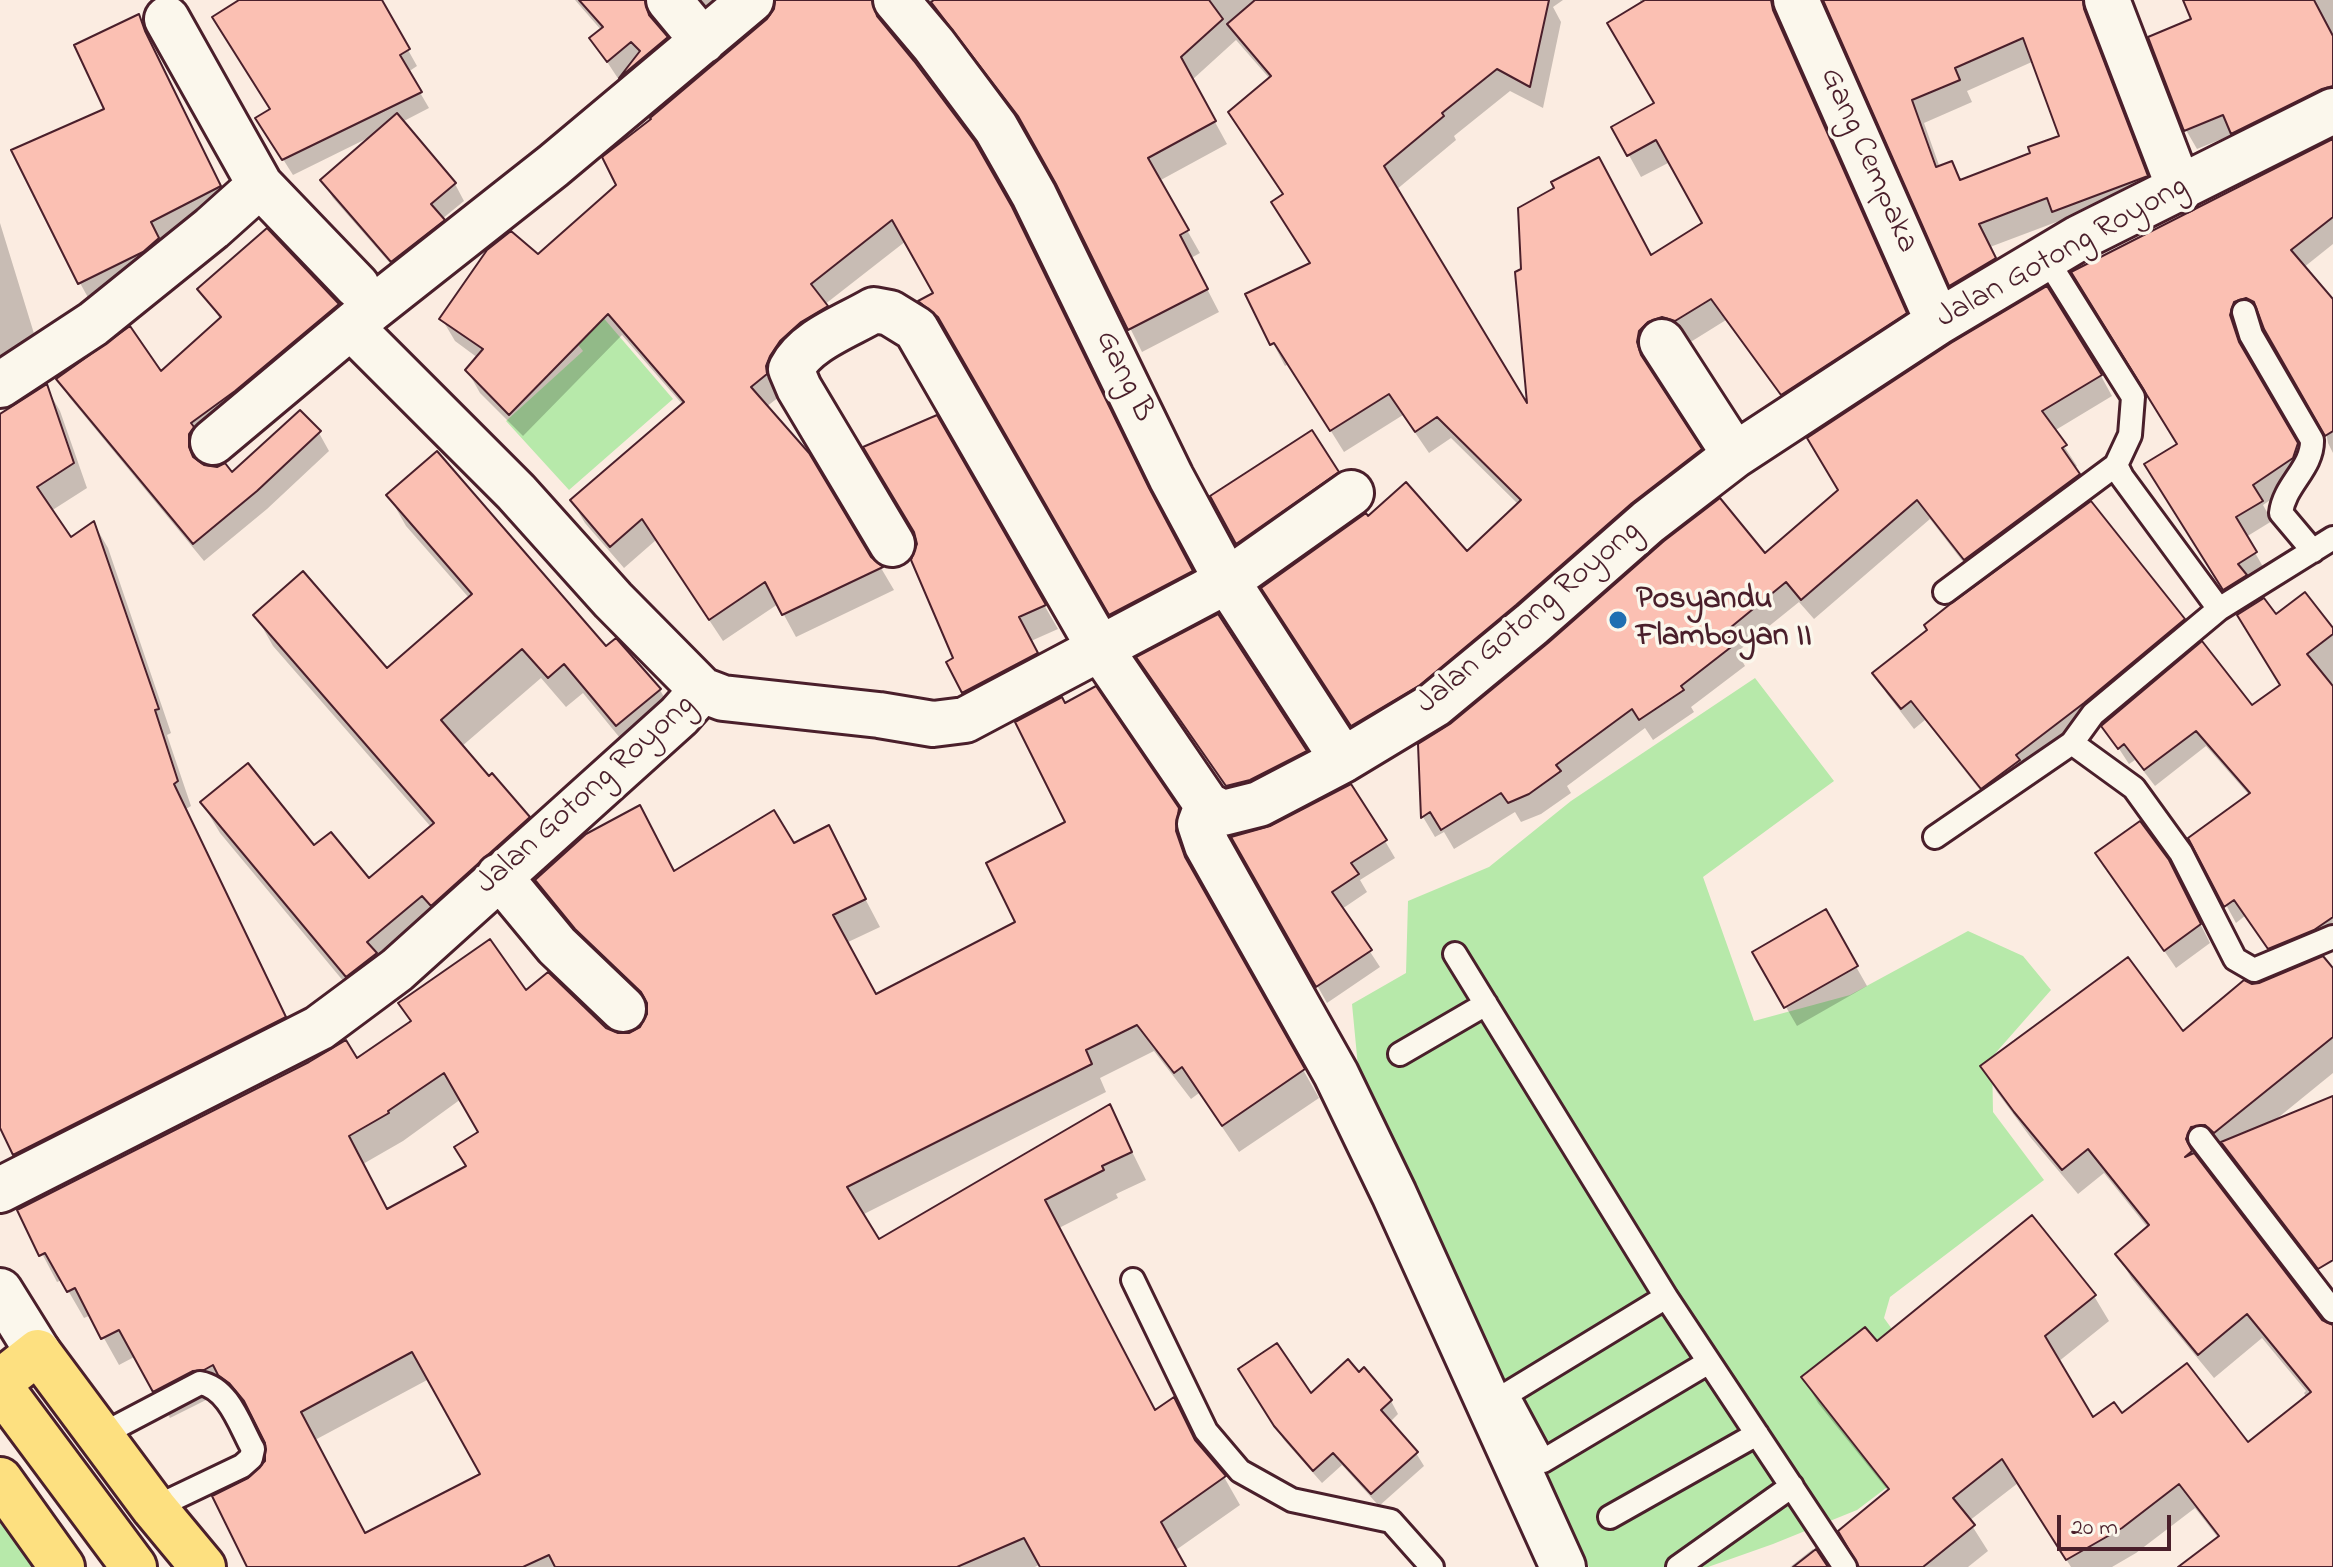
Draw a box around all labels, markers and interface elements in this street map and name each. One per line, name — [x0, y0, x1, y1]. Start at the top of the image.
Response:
street label: Gang Cempaka — [1809, 63, 1925, 259]
street label: Jalan Gotong Royong — [1931, 169, 2195, 339]
street label: Gang B — [1084, 325, 1162, 429]
street label: Jalan Gotong Royong — [1410, 514, 1650, 724]
place label: Posyandu Flamboyan II — [1636, 583, 1812, 658]
marker: Posyandu Flamboyan II — [1607, 609, 1629, 631]
street label: Jalan Gotong Royong — [470, 688, 704, 904]
scale bar — [2061, 1499, 2175, 1549]
text: 20 m — [2071, 1511, 2118, 1546]

